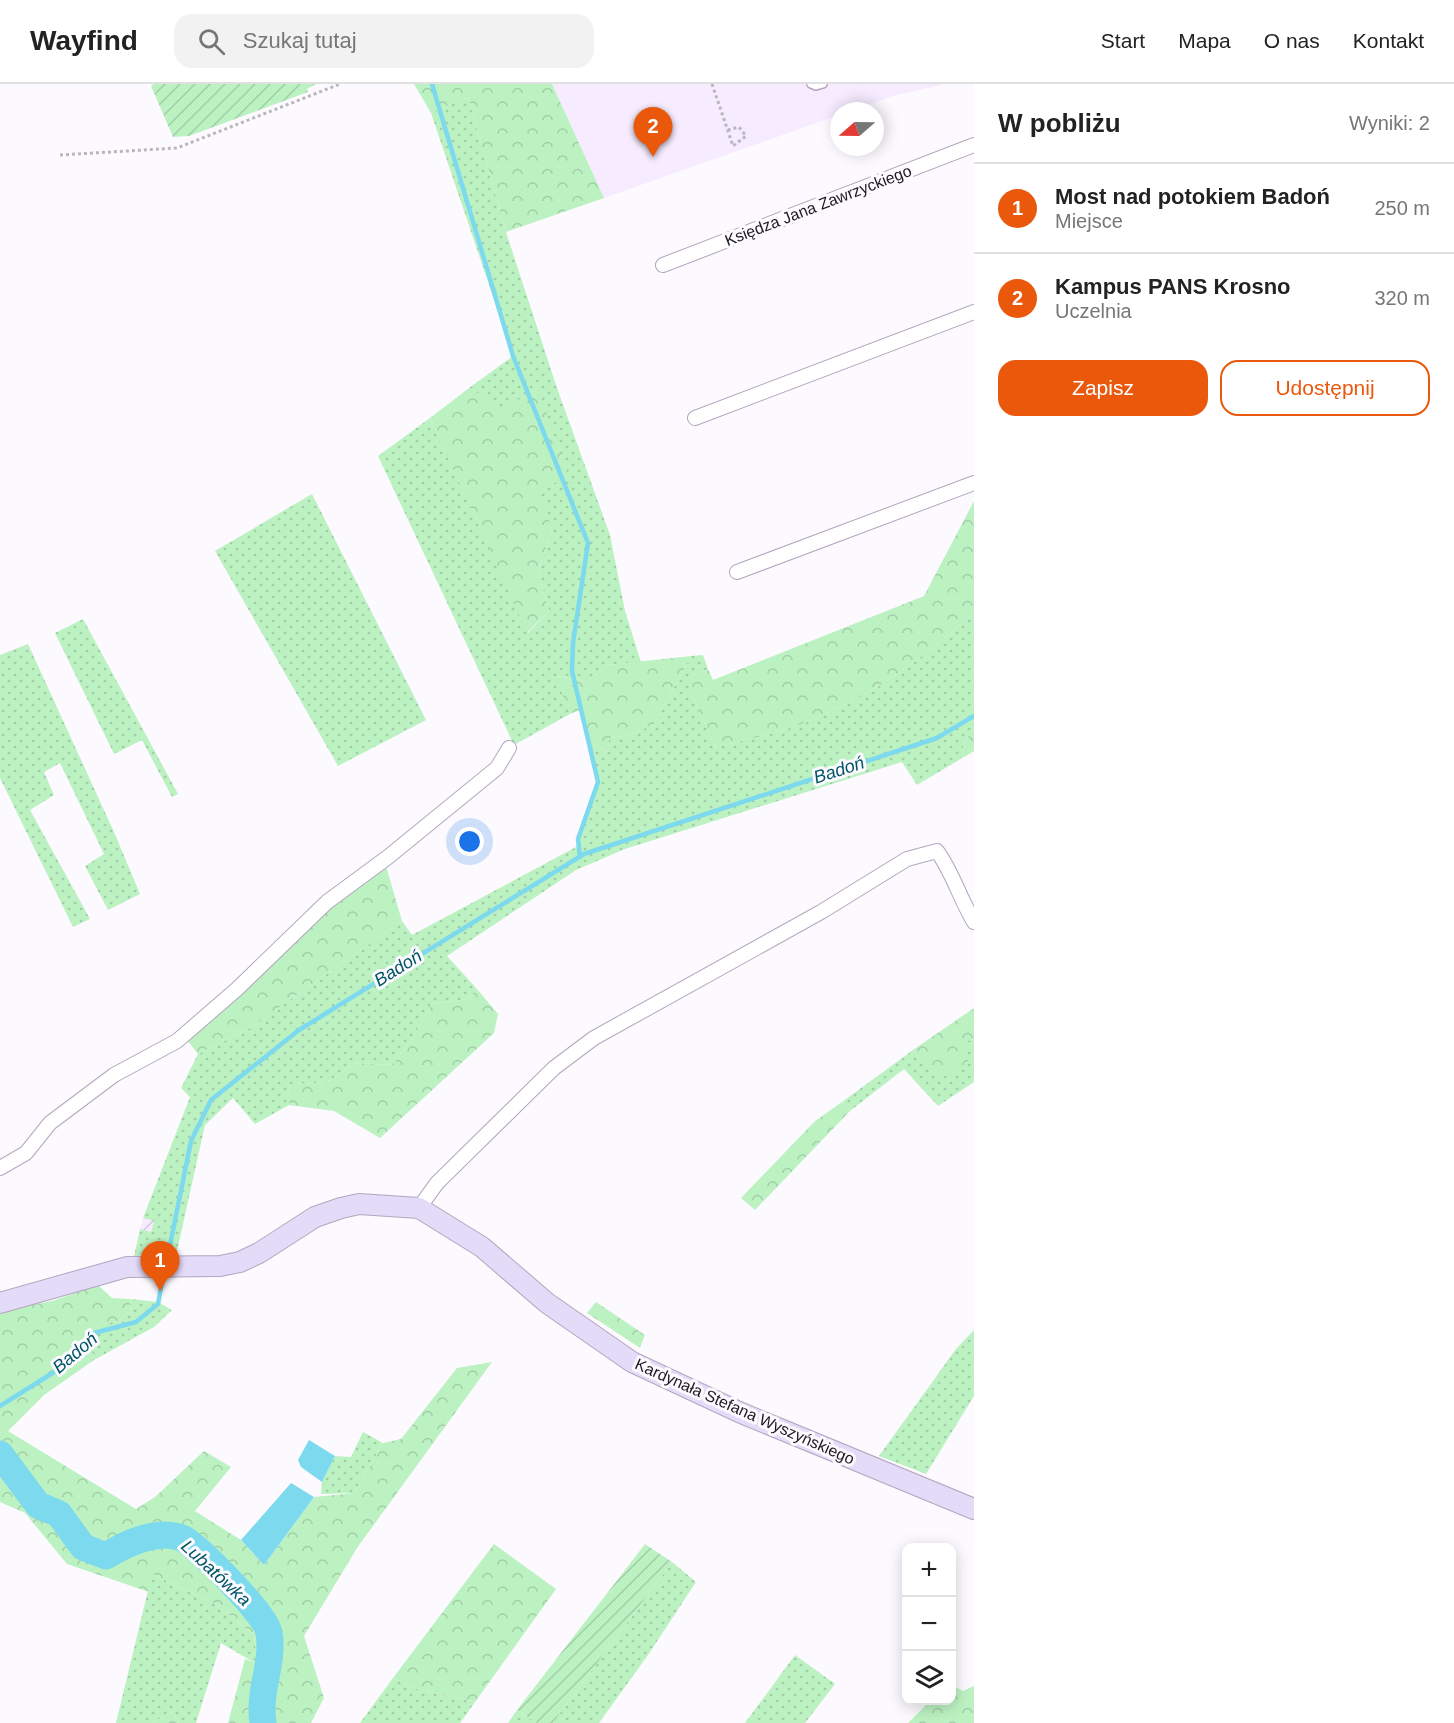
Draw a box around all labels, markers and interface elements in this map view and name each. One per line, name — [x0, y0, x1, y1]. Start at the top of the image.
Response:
search box — [174, 14, 594, 68]
text: Wayfind — [30, 25, 138, 56]
icon: search — [195, 25, 228, 58]
text: Szukaj tutaj — [243, 28, 357, 53]
text: Start — [1101, 29, 1145, 52]
text: Mapa — [1178, 29, 1231, 52]
text: O nas — [1264, 29, 1320, 52]
text: Kontakt — [1353, 29, 1424, 52]
north arrow — [830, 102, 884, 156]
pin: 2 — [634, 107, 672, 157]
text: W pobliżu — [998, 108, 1121, 138]
text: Wyniki: 2 — [1349, 112, 1430, 134]
street label: Księdza Jana Zawrzyckiego — [723, 162, 914, 249]
text: Most nad potokiem Badoń — [1055, 184, 1330, 209]
text: 1 — [1012, 197, 1023, 219]
text: 250 m — [1374, 197, 1430, 219]
text: Miejsce — [1055, 210, 1123, 232]
text: Kampus PANS Krosno — [1055, 274, 1291, 299]
text: 2 — [1012, 287, 1023, 309]
text: 320 m — [1374, 287, 1430, 309]
text: Uczelnia — [1055, 300, 1132, 322]
button: Zapisz — [998, 360, 1208, 416]
button: Udostępnij — [1220, 360, 1430, 416]
water label: Badoń — [811, 752, 867, 788]
your location — [455, 827, 484, 856]
water label: Badoń — [371, 946, 425, 990]
pin: 1 — [140, 1242, 180, 1291]
water label: Badoń — [49, 1329, 101, 1377]
street label: Kardynała Stefana Wyszyńskiego — [633, 1355, 857, 1468]
water label: Lubatówka — [177, 1536, 255, 1610]
map controls — [902, 1543, 956, 1705]
button: + — [902, 1543, 956, 1597]
button: − — [902, 1597, 956, 1651]
button: layers — [902, 1651, 956, 1705]

